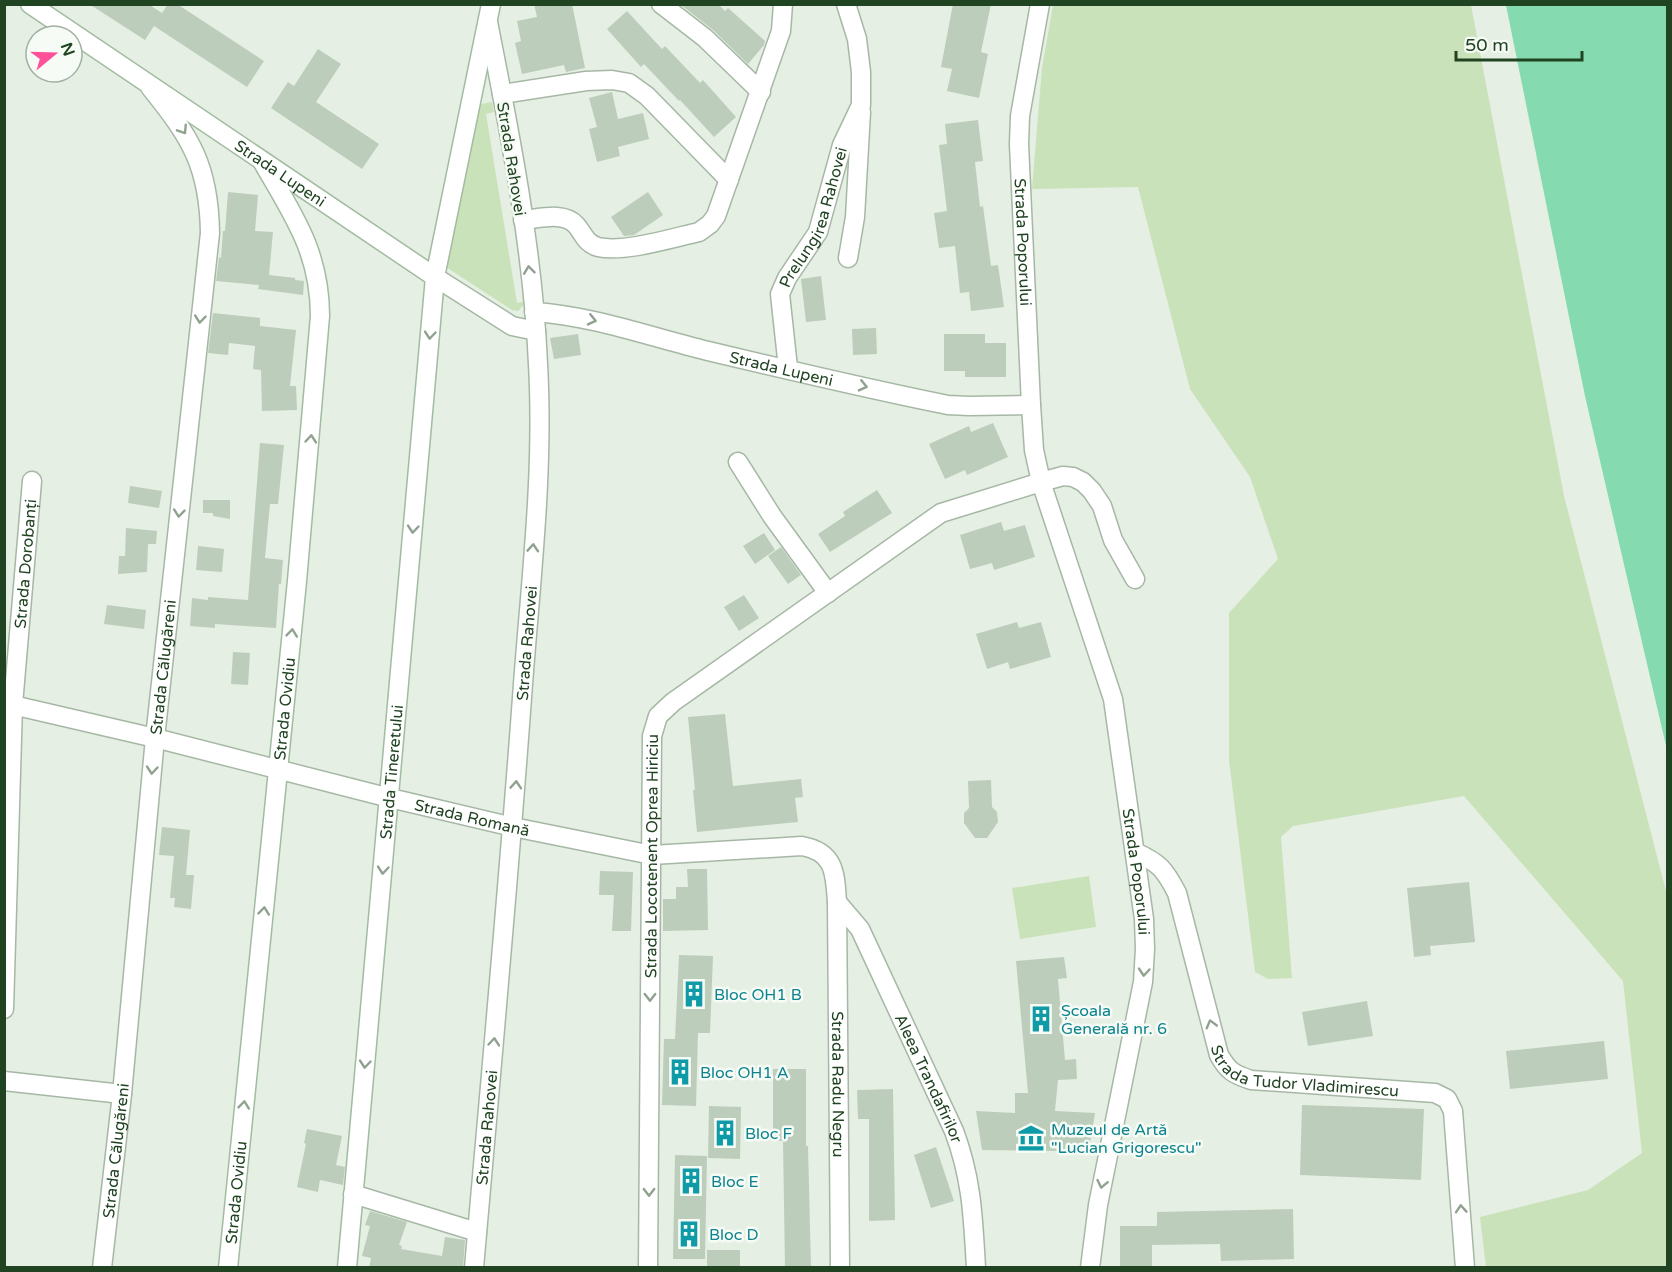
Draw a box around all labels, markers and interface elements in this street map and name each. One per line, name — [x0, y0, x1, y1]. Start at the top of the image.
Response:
north arrow — [24, 24, 84, 84]
scale bar — [1456, 24, 1582, 62]
text: 50 m — [1465, 34, 1509, 56]
text: N — [56, 40, 79, 59]
street label: Strada Rahovei — [492, 101, 530, 218]
one-way arrow — [175, 124, 187, 134]
street label: Strada Lupeni — [230, 136, 329, 212]
street label: Prelungirea Rahovei — [775, 145, 852, 291]
street label: Strada Poporului — [1010, 178, 1035, 306]
one-way arrow — [523, 266, 536, 275]
one-way arrow — [587, 313, 597, 326]
one-way arrow — [195, 315, 207, 324]
one-way arrow — [424, 330, 437, 340]
street label: Strada Lupeni — [727, 347, 835, 391]
one-way arrow — [858, 379, 868, 392]
one-way arrow — [304, 435, 317, 444]
street label: Strada Dorobanți — [11, 498, 41, 629]
one-way arrow — [174, 508, 186, 518]
one-way arrow — [407, 525, 420, 534]
one-way arrow — [527, 544, 540, 553]
street label: Strada Rahovei — [513, 585, 542, 701]
street label: Strada Călugăreni — [146, 599, 181, 736]
one-way arrow — [285, 629, 298, 638]
street label: Strada Ovidiu — [270, 656, 300, 761]
street label: Strada Tineretului — [376, 704, 408, 840]
street label: Strada Locotenent Oprea Hiriciu — [641, 734, 663, 978]
one-way arrow — [146, 765, 159, 774]
one-way arrow — [509, 780, 522, 789]
street label: Strada Romană — [412, 795, 531, 841]
street label: Strada Poporului — [1118, 807, 1154, 936]
one-way arrow — [377, 865, 390, 875]
one-way arrow — [258, 906, 270, 915]
one-way arrow — [1137, 968, 1150, 977]
building icon: Bloc OH1 B — [679, 979, 709, 1009]
place label: Bloc OH1 B — [714, 985, 802, 1005]
one-way arrow — [644, 993, 657, 1002]
place label: Școala Generală nr. 6 — [1061, 1001, 1167, 1039]
building icon: Școala Generală nr. 6 — [1026, 1004, 1056, 1034]
street label: Strada Radu Negru — [827, 1011, 848, 1157]
street label: Aleea Trandafirilor — [890, 1011, 967, 1147]
one-way arrow — [1206, 1019, 1219, 1029]
one-way arrow — [487, 1037, 500, 1046]
street label: Strada Tudor Vladimirescu — [1206, 1043, 1400, 1101]
building icon: Bloc OH1 A — [665, 1057, 695, 1087]
one-way arrow — [359, 1060, 372, 1069]
place label: Bloc OH1 A — [700, 1063, 789, 1083]
street label: Strada Rahovei — [472, 1069, 502, 1186]
street label: Strada Călugăreni — [99, 1083, 134, 1219]
one-way arrow — [237, 1100, 250, 1109]
building icon: Bloc F — [710, 1118, 740, 1148]
place label: Muzeul de Artă "Lucian Grigorescu" — [1051, 1120, 1201, 1158]
museum icon: Muzeul de Artă "Lucian Grigorescu" — [1016, 1123, 1046, 1153]
place label: Bloc F — [745, 1124, 792, 1144]
street label: Strada Ovidiu — [221, 1140, 252, 1245]
building icon: Bloc E — [676, 1166, 706, 1196]
place label: Bloc E — [711, 1172, 759, 1192]
one-way arrow — [1097, 1179, 1110, 1189]
one-way arrow — [643, 1188, 655, 1197]
one-way arrow — [1455, 1205, 1468, 1214]
building icon: Bloc D — [674, 1219, 704, 1249]
place label: Bloc D — [709, 1225, 758, 1245]

